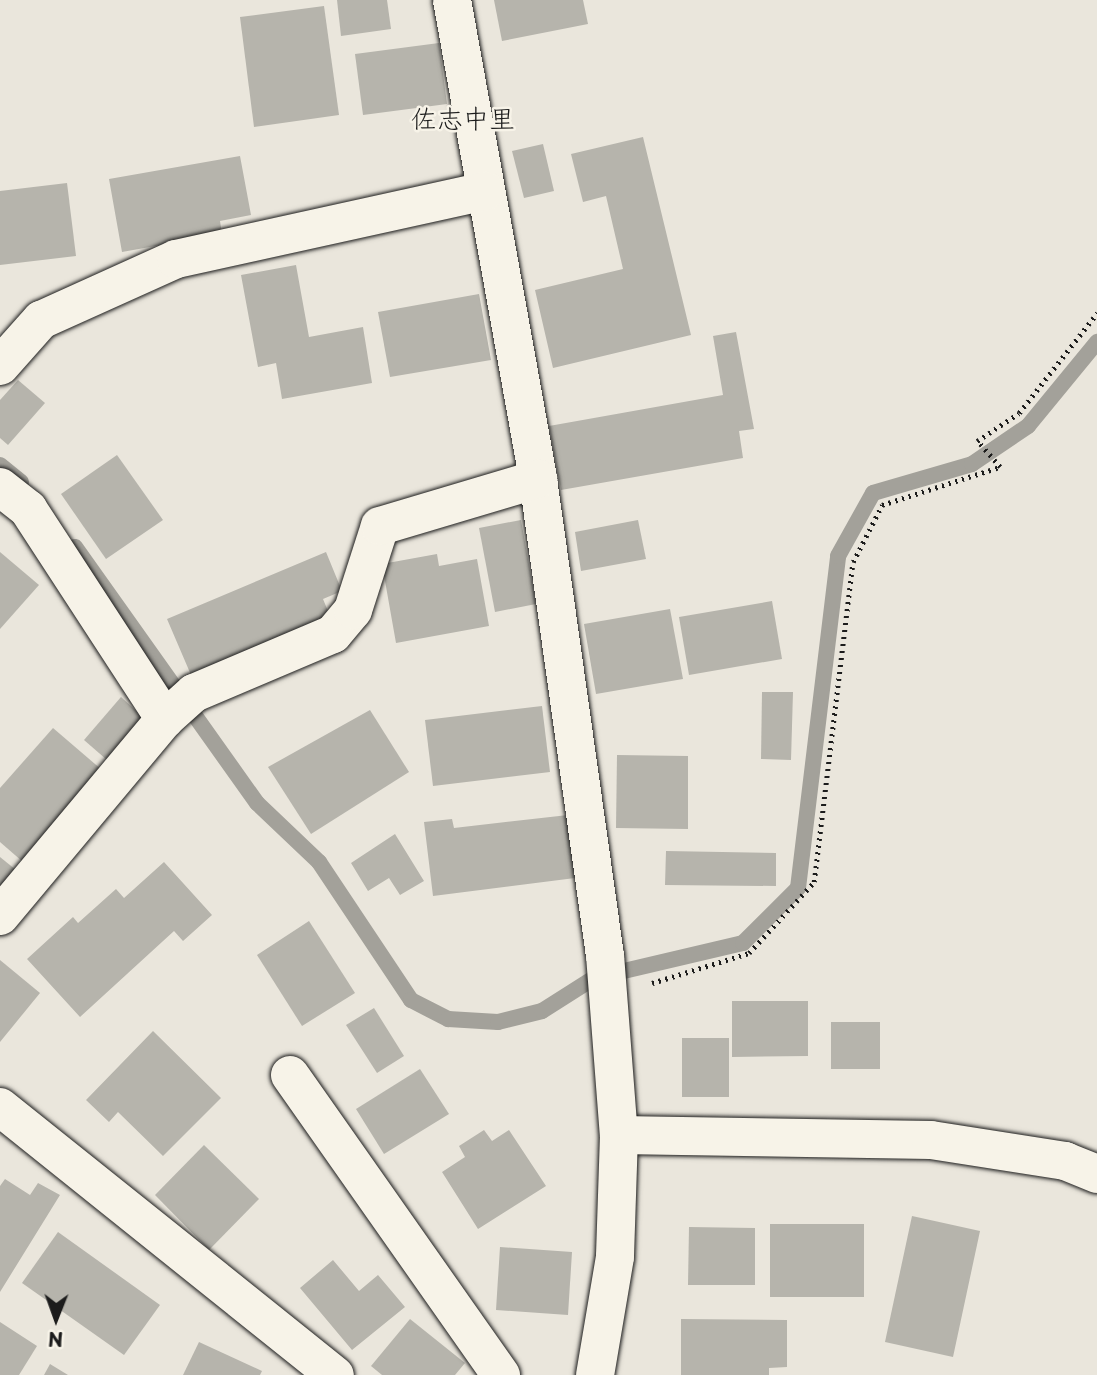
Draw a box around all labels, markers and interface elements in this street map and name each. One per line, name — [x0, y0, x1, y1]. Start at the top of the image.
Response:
district label: 佐志中里 — [411, 102, 515, 134]
north arrow — [21, 1284, 91, 1354]
text: N — [48, 1326, 63, 1354]

